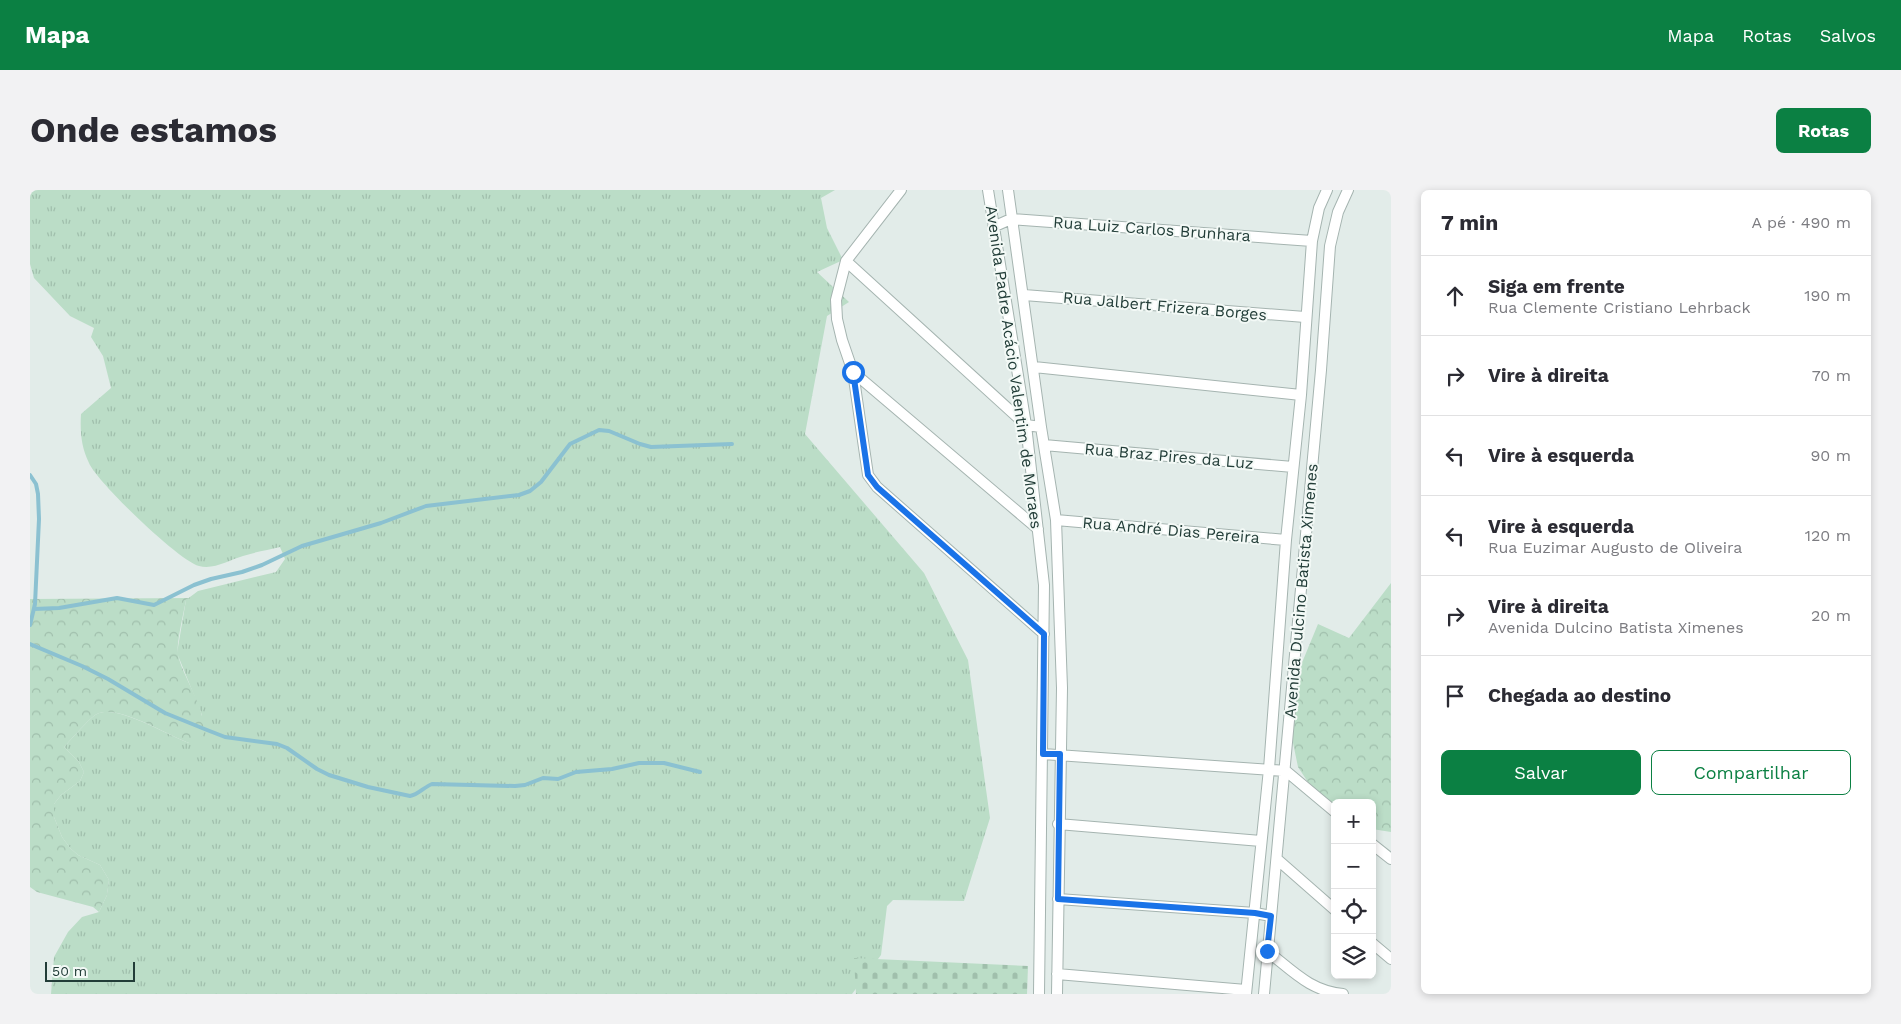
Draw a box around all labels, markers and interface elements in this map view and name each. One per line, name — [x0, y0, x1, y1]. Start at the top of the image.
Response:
text: Mapa — [25, 21, 90, 49]
text: Mapa — [1667, 25, 1714, 46]
text: Rotas — [1742, 25, 1792, 46]
text: Salvos — [1820, 25, 1876, 46]
button: Rotas — [1776, 108, 1871, 153]
text: Onde estamos — [30, 109, 277, 151]
street label: Avenida Padre Acácio Valentim de Moraes — [982, 204, 1046, 530]
text: 7 min — [1441, 210, 1498, 235]
street label: Rua Luiz Carlos Brunhara — [1053, 213, 1251, 245]
text: A pé · 490 m — [1752, 213, 1851, 232]
text: Siga em frente — [1488, 275, 1625, 298]
icon: ahead — [1441, 282, 1469, 310]
text: 190 m — [1804, 286, 1851, 305]
street label: Rua Jalbert Frizera Borges — [1062, 288, 1268, 324]
text: Rua Clemente Cristiano Lehrback — [1488, 298, 1751, 317]
route start — [842, 361, 865, 384]
icon: right — [1441, 362, 1469, 390]
text: Vire à direita — [1488, 364, 1609, 387]
text: 70 m — [1812, 366, 1851, 385]
street label: Rua Braz Pires da Luz — [1084, 439, 1254, 473]
icon: left — [1441, 442, 1469, 470]
text: Vire à esquerda — [1488, 444, 1634, 467]
text: 90 m — [1810, 446, 1851, 465]
street label: Avenida Dulcino Batista Ximenes — [1280, 463, 1322, 719]
street label: Rua André Dias Pereira — [1082, 513, 1260, 547]
text: Vire à esquerda — [1488, 515, 1634, 538]
icon: left — [1441, 522, 1469, 550]
text: 120 m — [1805, 526, 1851, 545]
text: Rua Euzimar Augusto de Oliveira — [1488, 538, 1742, 557]
text: Vire à direita — [1488, 595, 1609, 618]
icon: right — [1441, 602, 1469, 630]
text: 20 m — [1811, 606, 1851, 625]
text: Avenida Dulcino Batista Ximenes — [1488, 618, 1744, 637]
icon: arrive — [1441, 682, 1469, 710]
text: Chegada ao destino — [1488, 684, 1671, 707]
button: Salvar — [1441, 750, 1641, 795]
button: Compartilhar — [1651, 750, 1851, 795]
map controls — [1331, 799, 1376, 979]
button: + — [1331, 799, 1376, 844]
button: − — [1331, 844, 1376, 889]
button: locate — [1331, 889, 1376, 934]
button: layers — [1331, 934, 1376, 979]
route end — [1256, 940, 1279, 963]
scale bar — [45, 959, 135, 982]
text: 50 m — [52, 963, 87, 979]

